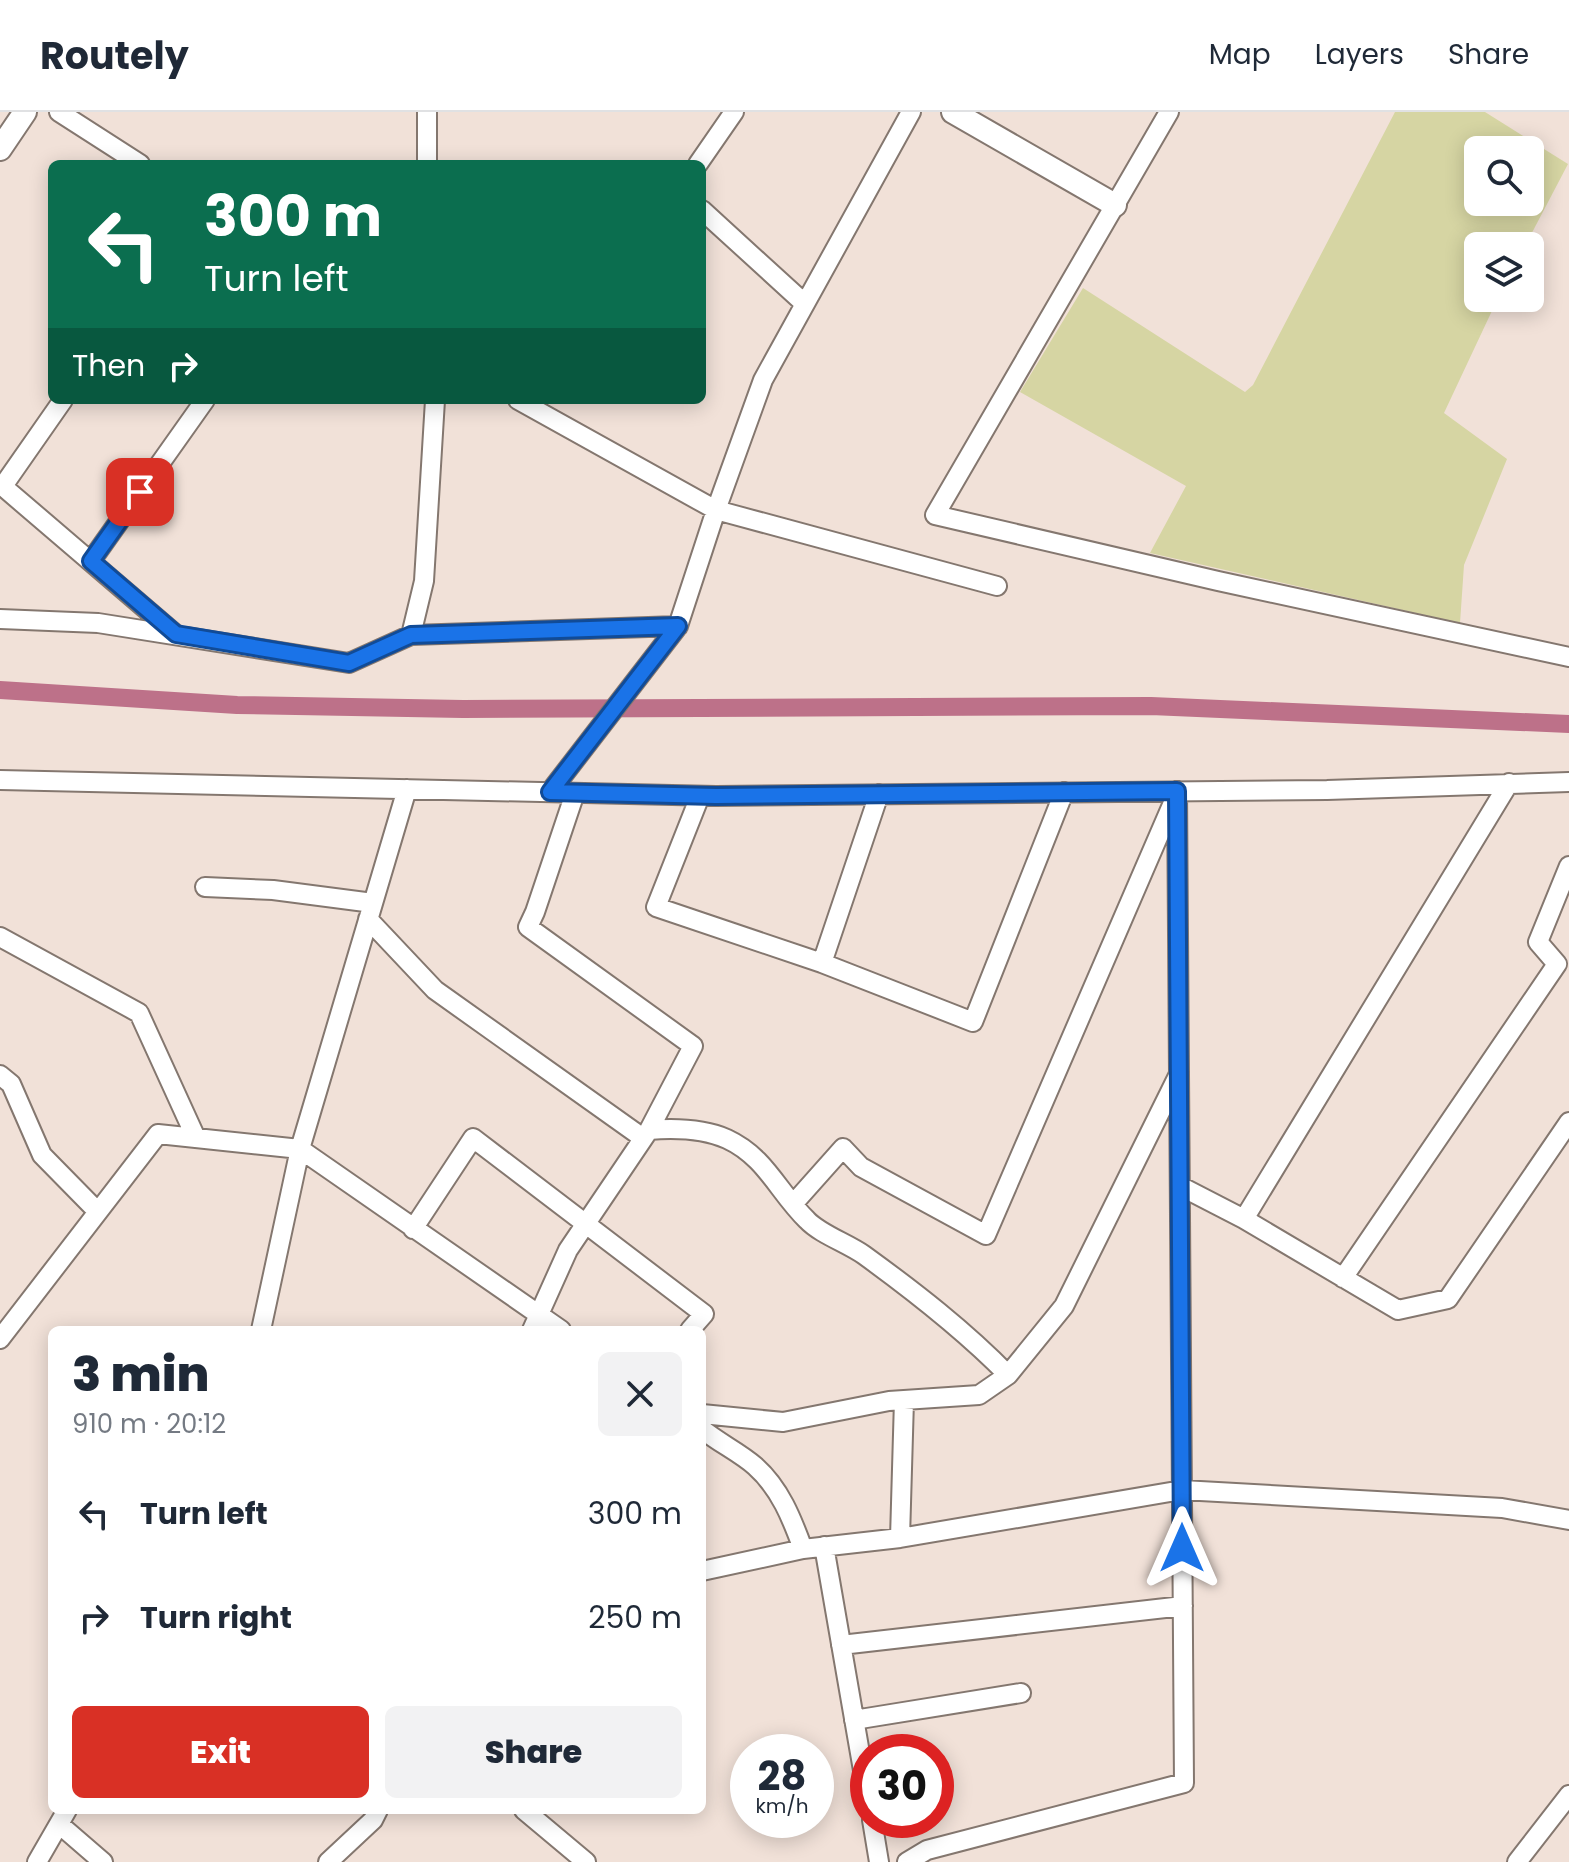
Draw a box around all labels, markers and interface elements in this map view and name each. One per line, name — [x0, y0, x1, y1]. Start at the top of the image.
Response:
text: Routely — [40, 29, 189, 82]
text: Map — [1209, 35, 1271, 74]
text: Layers — [1315, 35, 1404, 74]
text: Share — [1448, 35, 1529, 74]
map controls — [1464, 136, 1544, 312]
button: search — [1464, 136, 1544, 216]
text: 300 m — [204, 177, 382, 256]
icon: left — [72, 192, 176, 296]
button: layers — [1464, 232, 1544, 312]
text: Turn left — [204, 253, 349, 304]
text: Then — [72, 344, 145, 387]
icon: right — [161, 344, 205, 388]
pin — [106, 458, 174, 526]
icon: arrive — [118, 470, 162, 514]
text: 3 min — [72, 1341, 209, 1408]
button: close — [598, 1352, 682, 1436]
text: 910 m · 20:12 — [72, 1406, 226, 1442]
icon: left — [72, 1492, 116, 1536]
text: Turn left — [140, 1492, 268, 1535]
text: 300 m — [588, 1492, 682, 1535]
position arrow — [1140, 1506, 1224, 1590]
icon: right — [72, 1596, 116, 1640]
text: Turn right — [140, 1596, 292, 1639]
text: 250 m — [588, 1596, 682, 1639]
button: Exit — [72, 1706, 369, 1798]
button: Share — [385, 1706, 682, 1798]
speed limit sign: 30 — [850, 1734, 954, 1838]
text: 28 — [758, 1748, 806, 1804]
text: km/h — [755, 1792, 809, 1820]

